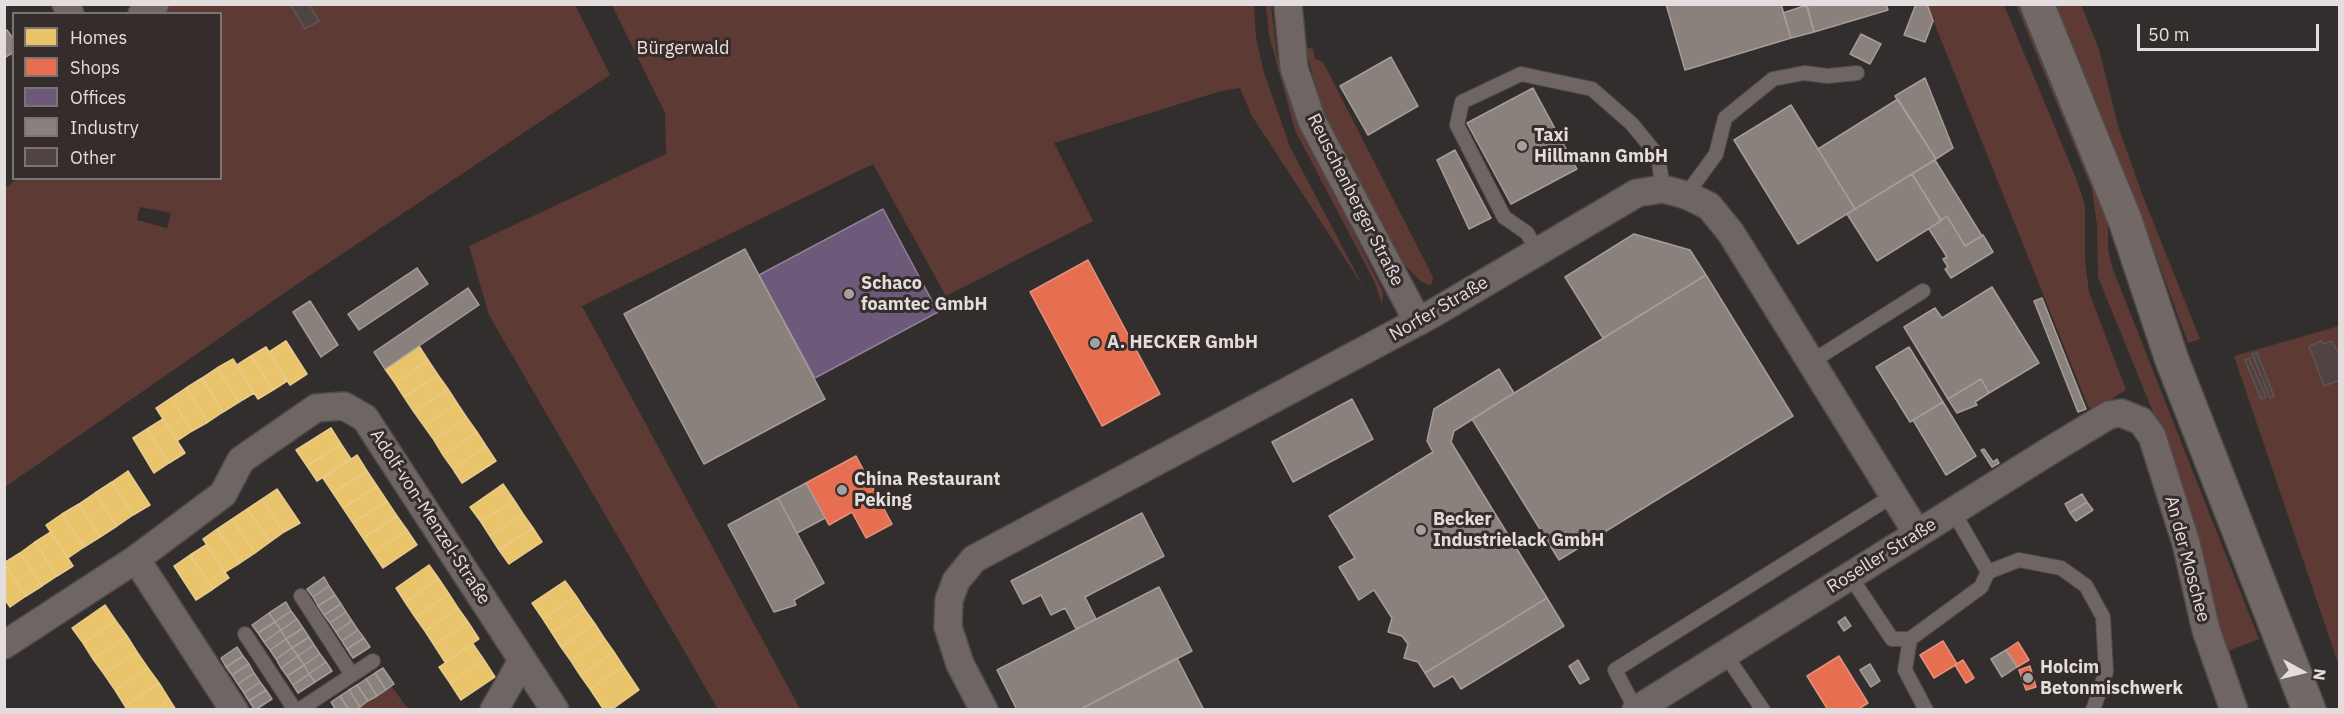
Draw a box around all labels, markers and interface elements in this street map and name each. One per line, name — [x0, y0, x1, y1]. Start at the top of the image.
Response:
legend — [12, 12, 222, 180]
scale bar — [2140, 12, 2322, 50]
text: 50 m — [2148, 23, 2190, 46]
text: Homes — [70, 26, 127, 49]
park label: Bürgerwald — [637, 38, 729, 60]
text: Shops — [70, 56, 120, 79]
text: Offices — [70, 86, 126, 109]
street label: Reuschenberger Straße — [1302, 110, 1408, 290]
text: Industry — [70, 116, 139, 139]
place label: Taxi Hillmann GmbH — [1534, 125, 1668, 168]
marker: Taxi Hillmann GmbH — [1515, 139, 1529, 153]
text: Other — [70, 146, 116, 169]
street label: Norfer Straße — [1386, 272, 1492, 346]
place label: Schaco foamtec GmbH — [861, 273, 987, 316]
marker: Schaco foamtec GmbH — [842, 287, 856, 301]
place label: A. HECKER GmbH — [1107, 332, 1258, 354]
marker: A. HECKER GmbH — [1088, 336, 1102, 350]
street label: Adolf-von-Menzel-Straße — [365, 425, 495, 609]
place label: China Restaurant Peking — [854, 469, 1000, 512]
marker: China Restaurant Peking — [835, 483, 849, 497]
street label: An der Moschee — [2160, 494, 2214, 624]
place label: Becker Industrielack GmbH — [1433, 509, 1604, 552]
street label: Roseller Straße — [1823, 514, 1941, 598]
marker: Becker Industrielack GmbH — [1414, 523, 1428, 537]
north arrow — [2272, 642, 2332, 702]
place label: Holcim Betonmischwerk — [2040, 657, 2183, 700]
text: N — [2309, 667, 2331, 682]
marker: Holcim Betonmischwerk — [2021, 671, 2035, 685]

